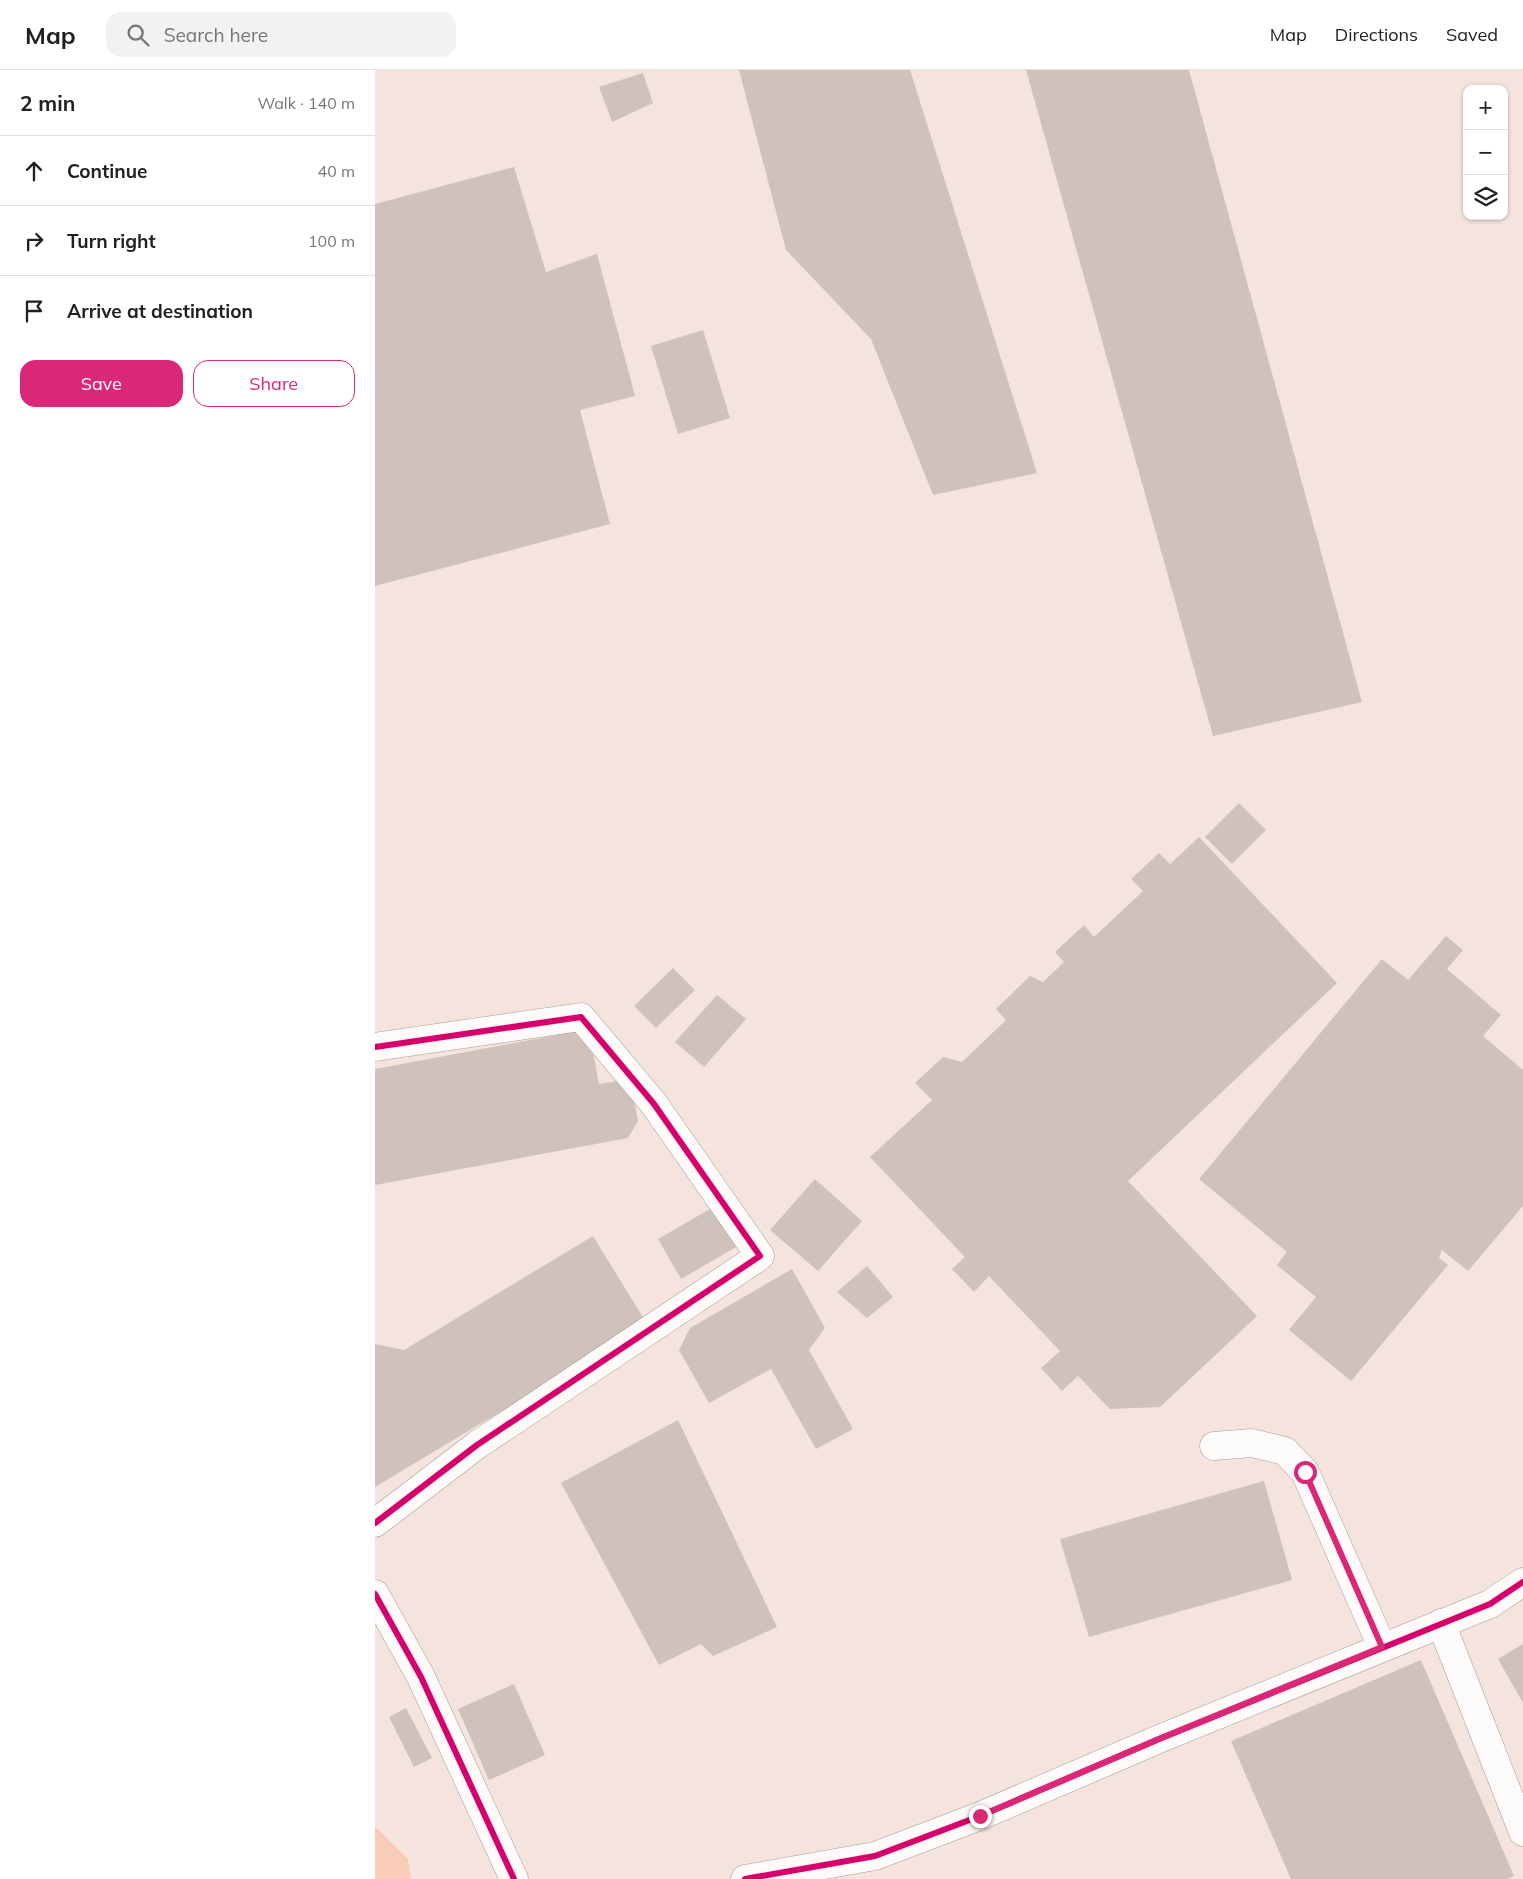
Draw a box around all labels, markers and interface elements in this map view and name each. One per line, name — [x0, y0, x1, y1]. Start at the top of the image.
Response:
search box — [106, 12, 456, 57]
text: Map — [25, 20, 76, 50]
icon: search — [124, 21, 152, 49]
text: Search here — [164, 23, 268, 47]
text: Map — [1270, 23, 1307, 46]
text: Directions — [1335, 23, 1418, 46]
text: Saved — [1446, 23, 1498, 46]
map controls — [1463, 85, 1508, 220]
button: + — [1463, 85, 1508, 130]
text: 2 min — [20, 90, 75, 116]
text: Walk · 140 m — [257, 93, 355, 113]
button: − — [1463, 130, 1508, 175]
icon: ahead — [20, 157, 48, 185]
text: Continue — [67, 159, 147, 183]
text: 40 m — [318, 161, 355, 181]
button: layers — [1463, 175, 1508, 220]
icon: right — [20, 227, 48, 255]
text: Turn right — [67, 229, 156, 253]
text: 100 m — [308, 231, 355, 251]
icon: arrive — [20, 297, 48, 325]
text: Arrive at destination — [67, 299, 253, 323]
button: Save — [20, 360, 183, 407]
button: Share — [193, 360, 355, 407]
route start — [1294, 1461, 1317, 1484]
route end — [969, 1805, 992, 1828]

